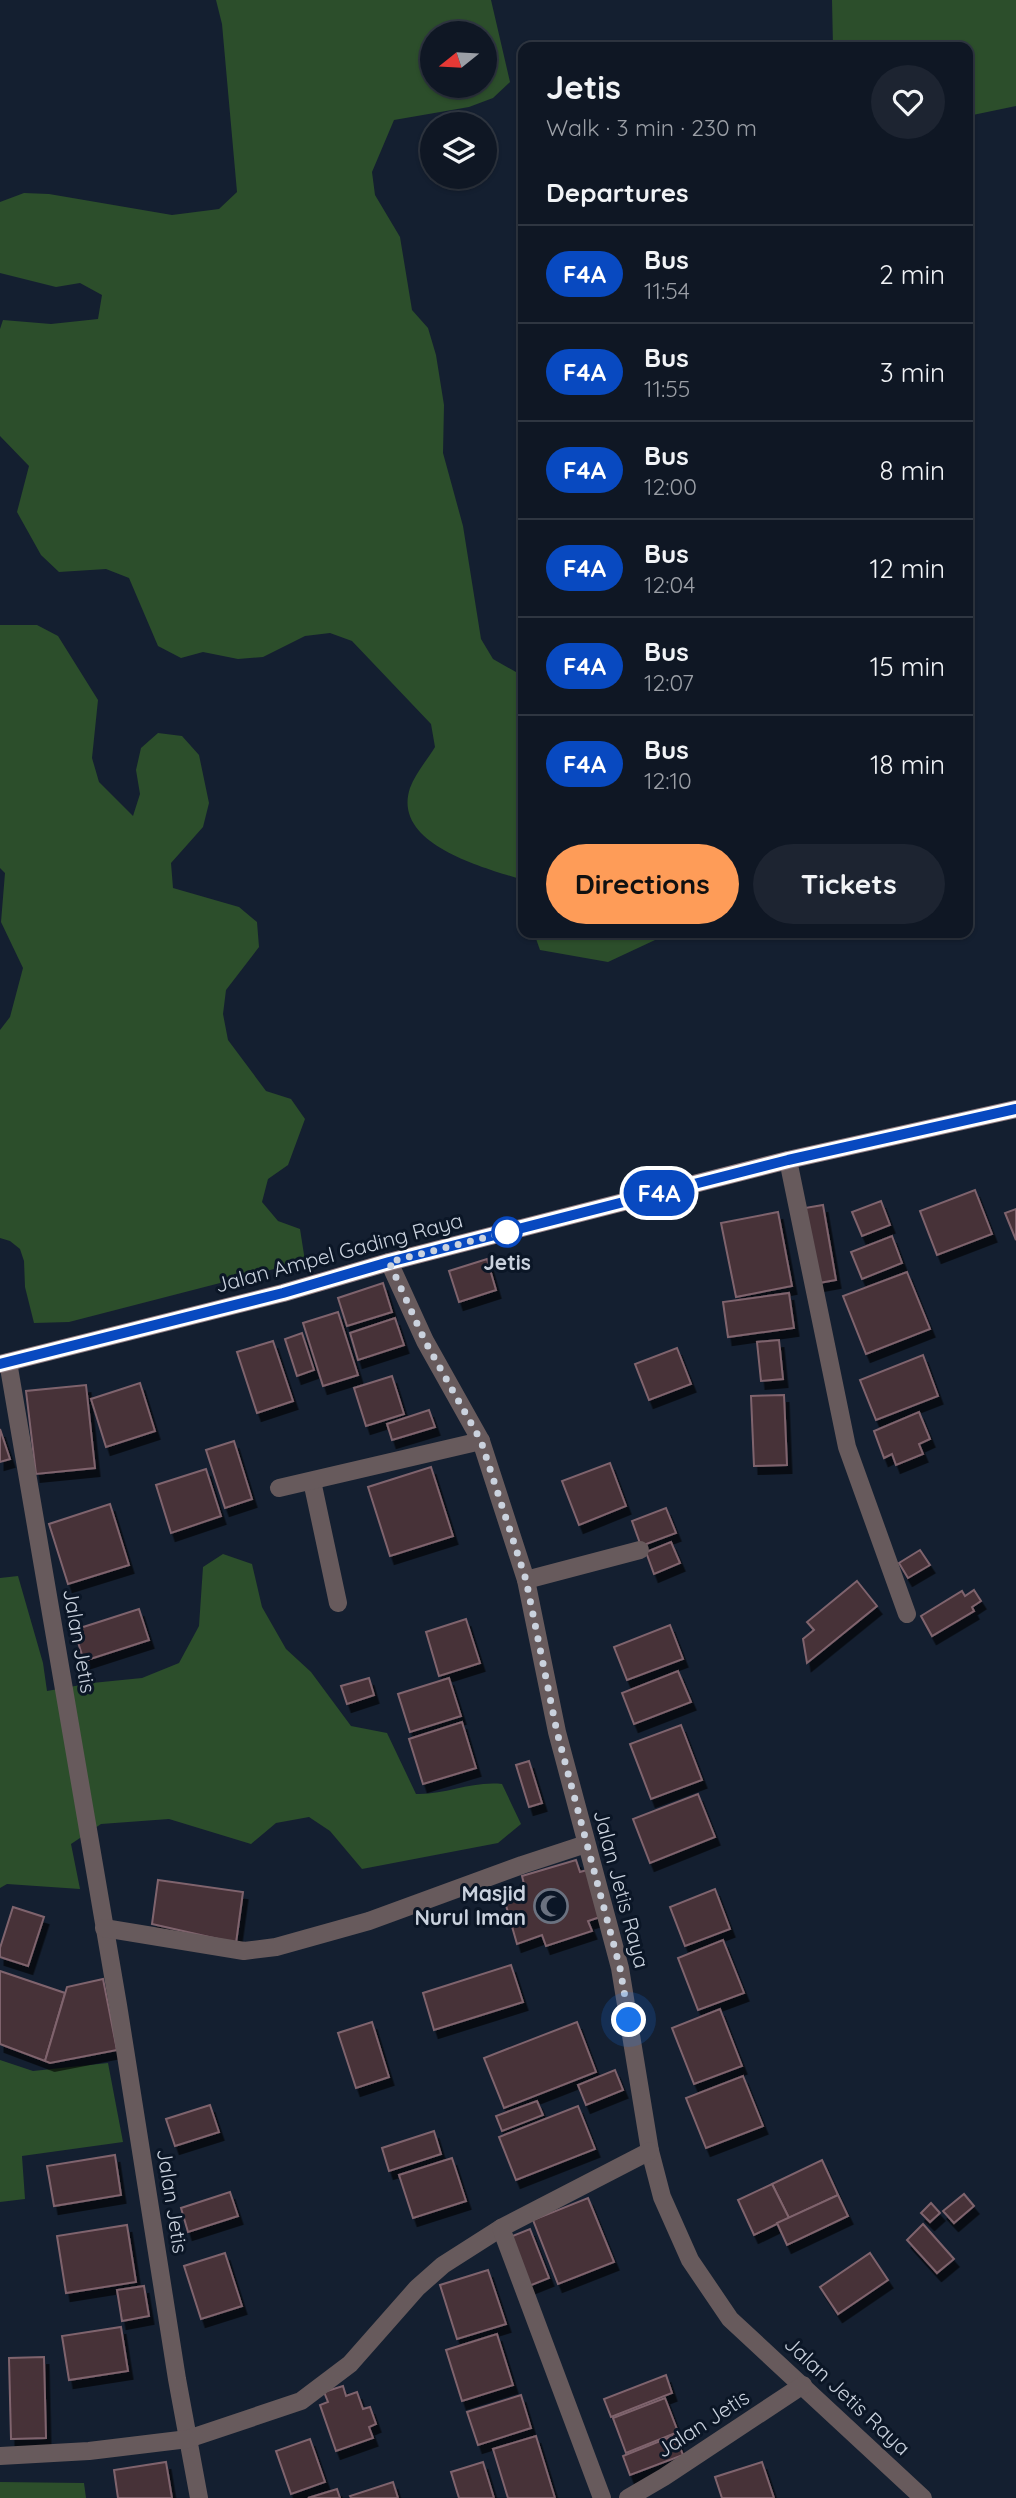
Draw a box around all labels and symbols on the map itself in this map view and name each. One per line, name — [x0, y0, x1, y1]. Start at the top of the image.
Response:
north arrow — [420, 21, 497, 98]
line badge: F4A — [619, 1170, 699, 1216]
street label: Jalan Ampel Gading Raya — [212, 1206, 465, 1298]
marker: Jetis — [492, 1217, 522, 1247]
place label: Jetis — [483, 1249, 531, 1275]
street label: Jalan Jetis — [58, 1587, 102, 1695]
street label: Jalan Jetis Raya — [588, 1807, 656, 1971]
place label: Masjid Nurul Iman — [414, 1880, 526, 1930]
mosque icon: Masjid Nurul Iman — [532, 1887, 570, 1925]
your location — [611, 2002, 646, 2037]
street label: Jalan Jetis — [152, 2147, 194, 2255]
street label: Jalan Jetis Raya — [779, 2330, 916, 2460]
street label: Jalan Jetis — [651, 2384, 754, 2463]

